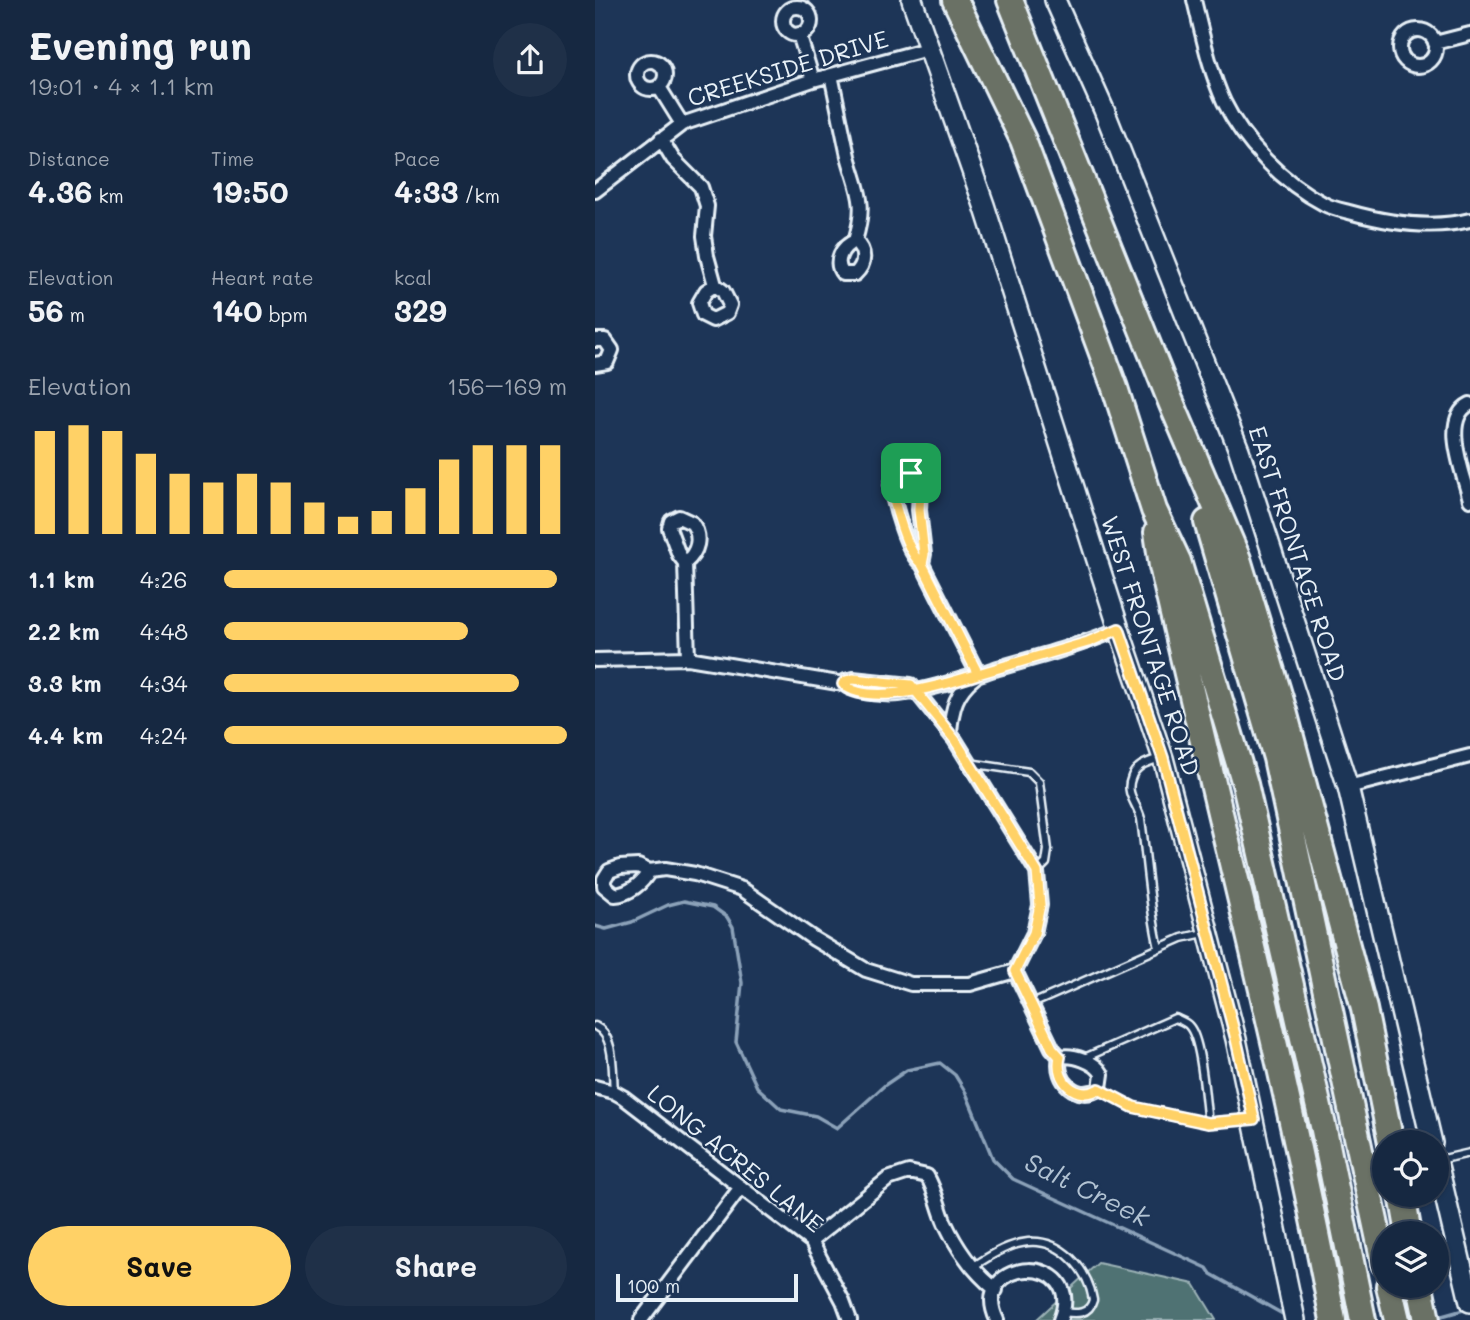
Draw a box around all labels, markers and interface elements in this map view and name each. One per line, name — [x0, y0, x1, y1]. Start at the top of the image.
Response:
text: Evening run — [28, 20, 252, 70]
street label: CREEKSIDE DRIVE — [684, 22, 892, 113]
button: share — [493, 23, 567, 97]
text: 19:01 · 4 × 1.1 km — [28, 71, 214, 101]
text: Distance — [28, 146, 110, 171]
text: Time — [211, 146, 254, 171]
text: Pace — [394, 146, 440, 171]
text: 4.36 — [28, 171, 92, 211]
text: 19:50 — [211, 171, 289, 211]
text: 4:33 — [394, 171, 459, 211]
text: km — [92, 183, 124, 208]
text: /km — [459, 183, 500, 208]
text: Elevation — [28, 265, 113, 290]
text: Heart rate — [211, 265, 314, 290]
text: kcal — [394, 265, 432, 290]
text: 56 — [28, 290, 64, 330]
text: 140 — [211, 290, 263, 330]
text: 329 — [394, 290, 447, 330]
text: m — [64, 302, 85, 327]
text: bpm — [263, 302, 308, 327]
text: Elevation — [28, 371, 131, 401]
text: 156–169 m — [447, 371, 567, 401]
street label: EAST FRONTAGE ROAD — [1242, 422, 1354, 685]
pin — [881, 443, 941, 503]
icon: arrive — [892, 454, 930, 492]
street label: WEST FRONTAGE ROAD — [1095, 512, 1208, 779]
text: 1.1 km — [28, 564, 94, 594]
text: 4:26 — [140, 564, 187, 594]
text: 2.2 km — [28, 616, 100, 646]
text: 4:48 — [140, 616, 188, 646]
text: 3.3 km — [28, 668, 102, 698]
text: 4:34 — [140, 668, 188, 698]
text: 4.4 km — [28, 720, 103, 750]
text: 4:24 — [140, 720, 187, 750]
street label: LONG ACRES LANE — [641, 1077, 830, 1239]
map controls — [1372, 1130, 1449, 1298]
button: locate — [1372, 1130, 1449, 1207]
water label: Salt Creek — [1019, 1144, 1157, 1234]
button: layers — [1372, 1221, 1449, 1298]
button: Save — [28, 1226, 291, 1306]
button: Share — [305, 1226, 567, 1306]
scale bar — [616, 1271, 798, 1303]
text: 100 m — [627, 1273, 680, 1298]

